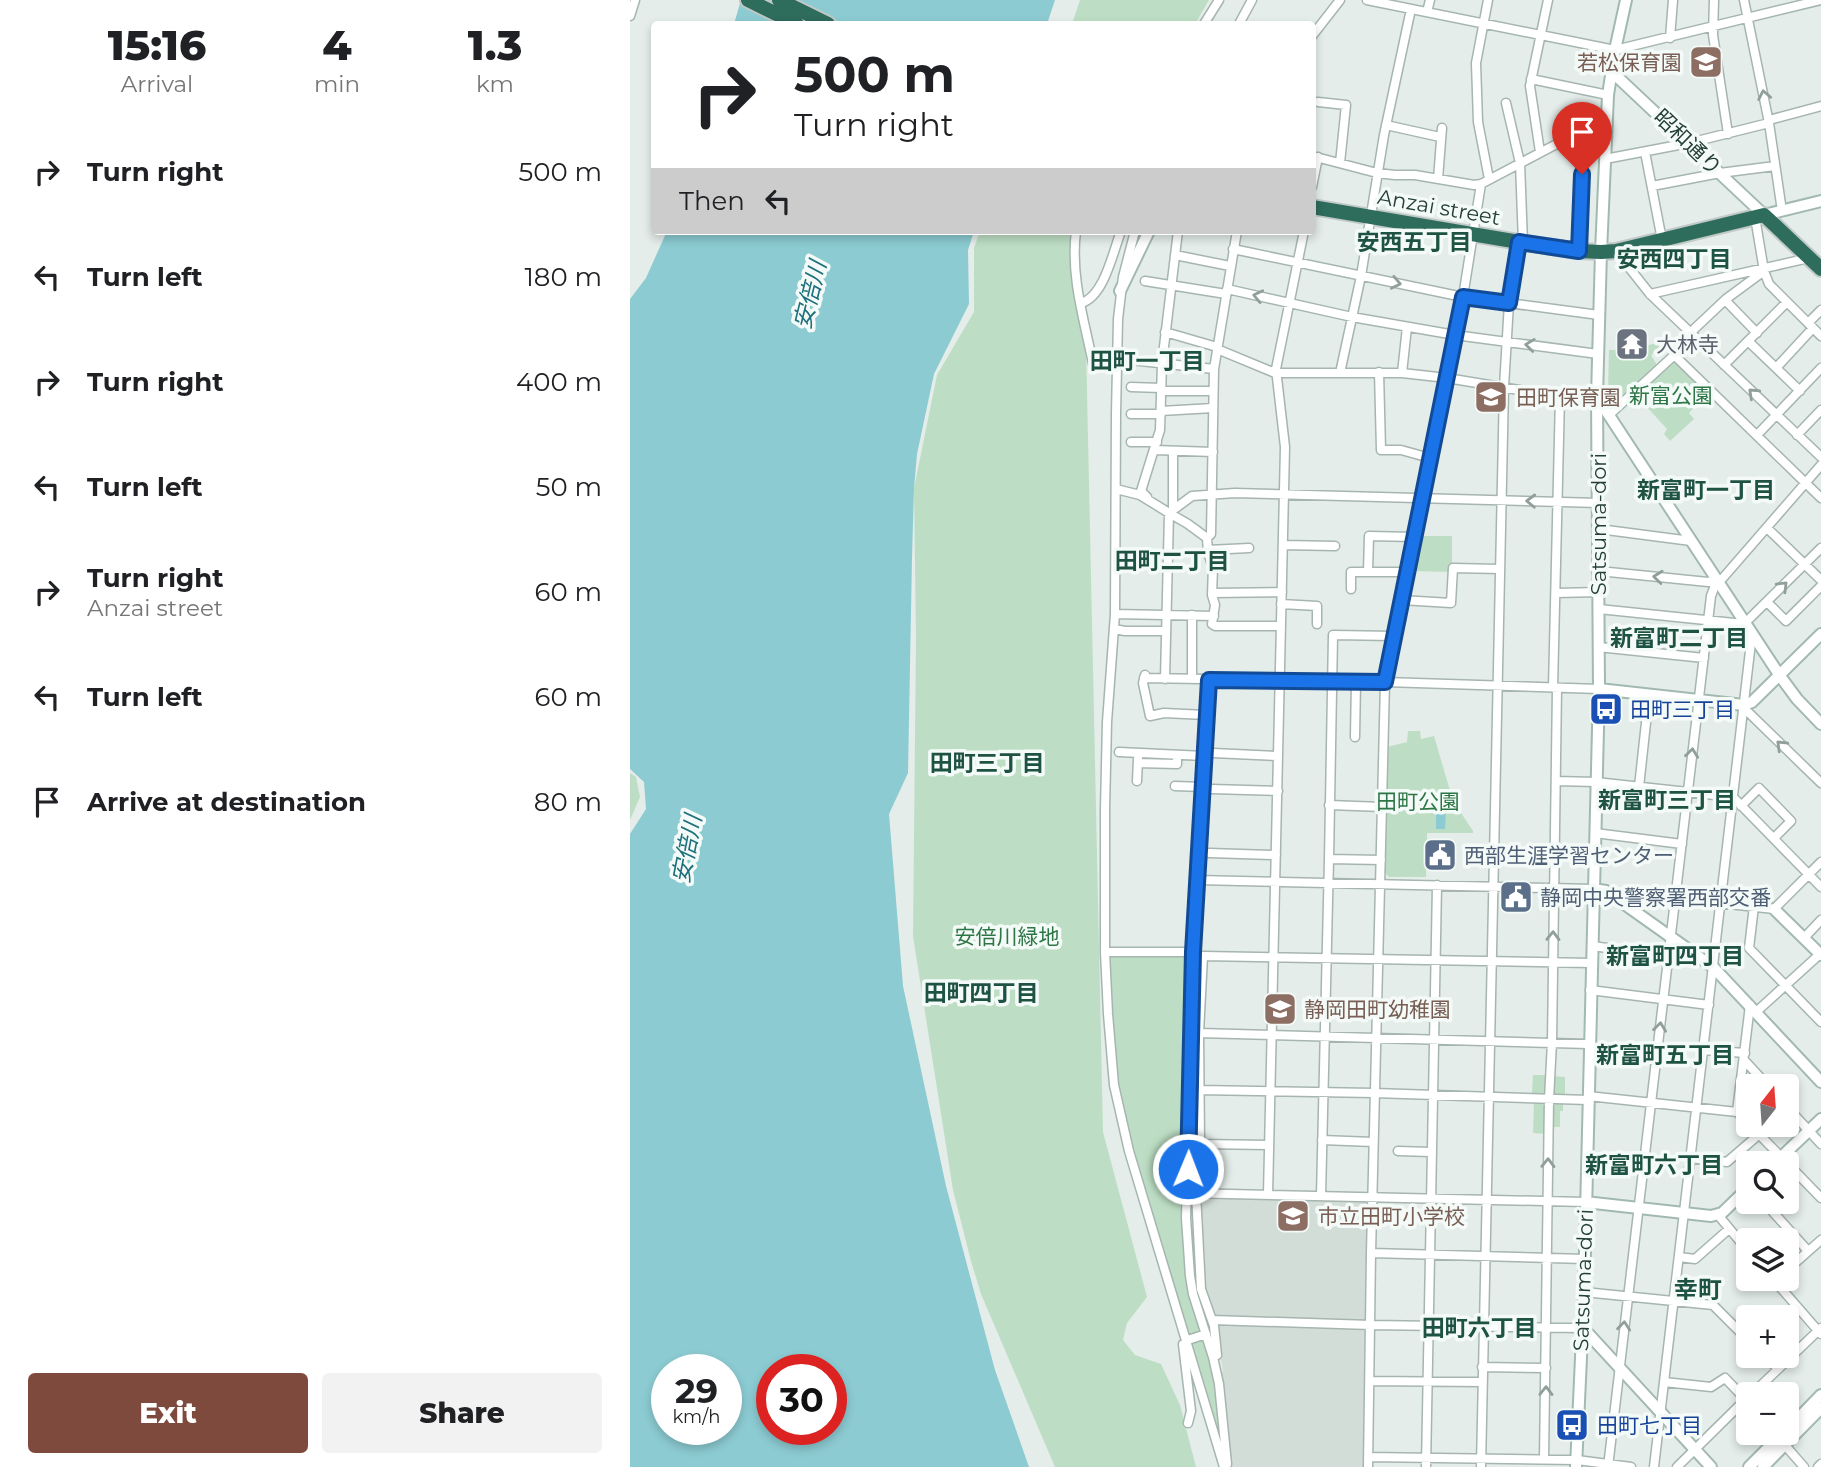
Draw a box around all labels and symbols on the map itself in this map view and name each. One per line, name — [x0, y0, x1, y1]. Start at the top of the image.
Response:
school or university icon: 若松保育園 — [1687, 43, 1725, 81]
place label: 若松保育園 — [1577, 50, 1682, 75]
one-way arrow — [1757, 89, 1772, 101]
pin — [1552, 102, 1612, 174]
street label: 昭和通り — [1649, 104, 1727, 180]
street label: Anzai street — [1376, 184, 1502, 230]
district label: 安西五丁目 — [1357, 228, 1472, 256]
district label: 安西四丁目 — [1617, 245, 1732, 273]
water label: 安倍川 — [788, 255, 833, 332]
one-way arrow — [1390, 275, 1402, 290]
one-way arrow — [1252, 289, 1264, 304]
temple icon: 大林寺 — [1613, 325, 1651, 363]
place label: 大林寺 — [1656, 332, 1719, 357]
one-way arrow — [1524, 338, 1536, 353]
district label: 田町一丁目 — [1090, 347, 1205, 375]
school or university icon: 田町保育園 — [1472, 378, 1510, 416]
park label: 新富公園 — [1629, 383, 1713, 408]
place label: 田町保育園 — [1516, 385, 1621, 410]
one-way arrow — [1749, 389, 1762, 402]
street label: Satsuma-dori — [1586, 453, 1611, 595]
district label: 新富町一丁目 — [1637, 476, 1775, 504]
one-way arrow — [1525, 493, 1535, 509]
district label: 田町二丁目 — [1115, 547, 1230, 575]
one-way arrow — [1652, 570, 1663, 585]
one-way arrow — [1774, 581, 1787, 594]
district label: 新富町二丁目 — [1610, 624, 1748, 652]
bus stop icon: 田町三丁目 — [1587, 690, 1625, 728]
place label: 田町三丁目 — [1630, 697, 1735, 722]
one-way arrow — [1777, 740, 1790, 753]
one-way arrow — [1685, 747, 1700, 759]
district label: 田町三丁目 — [930, 749, 1045, 777]
district label: 新富町三丁目 — [1598, 786, 1736, 814]
park label: 田町公園 — [1376, 789, 1460, 814]
water label: 安倍川 — [667, 810, 708, 886]
public building icon: 西部生涯学習センター — [1421, 836, 1459, 874]
place label: 西部生涯学習センター — [1464, 843, 1674, 868]
public building icon: 静岡中央警察署西部交番 — [1497, 878, 1535, 916]
place label: 静岡中央警察署西部交番 — [1540, 885, 1771, 910]
park label: 安倍川緑地 — [955, 924, 1060, 949]
one-way arrow — [1545, 930, 1561, 941]
district label: 新富町四丁目 — [1606, 942, 1744, 970]
district label: 田町四丁目 — [924, 979, 1039, 1007]
school or university icon: 静岡田町幼稚園 — [1261, 990, 1299, 1028]
place label: 静岡田町幼稚園 — [1304, 997, 1451, 1022]
one-way arrow — [1652, 1021, 1667, 1033]
district label: 新富町五丁目 — [1596, 1041, 1734, 1069]
north arrow — [1736, 1074, 1799, 1138]
position arrow — [1151, 1132, 1225, 1206]
district label: 新富町六丁目 — [1585, 1151, 1723, 1179]
one-way arrow — [1540, 1158, 1556, 1168]
school or university icon: 市立田町小学校 — [1274, 1197, 1312, 1235]
place label: 市立田町小学校 — [1318, 1204, 1465, 1229]
street label: Satsuma-dori — [1568, 1208, 1598, 1352]
district label: 幸町 — [1674, 1275, 1722, 1304]
district label: 田町六丁目 — [1422, 1314, 1537, 1342]
one-way arrow — [1617, 1320, 1632, 1332]
speed limit sign: 30 — [756, 1354, 847, 1445]
one-way arrow — [1538, 1385, 1553, 1396]
bus stop icon: 田町七丁目 — [1553, 1406, 1591, 1444]
place label: 田町七丁目 — [1597, 1413, 1702, 1438]

